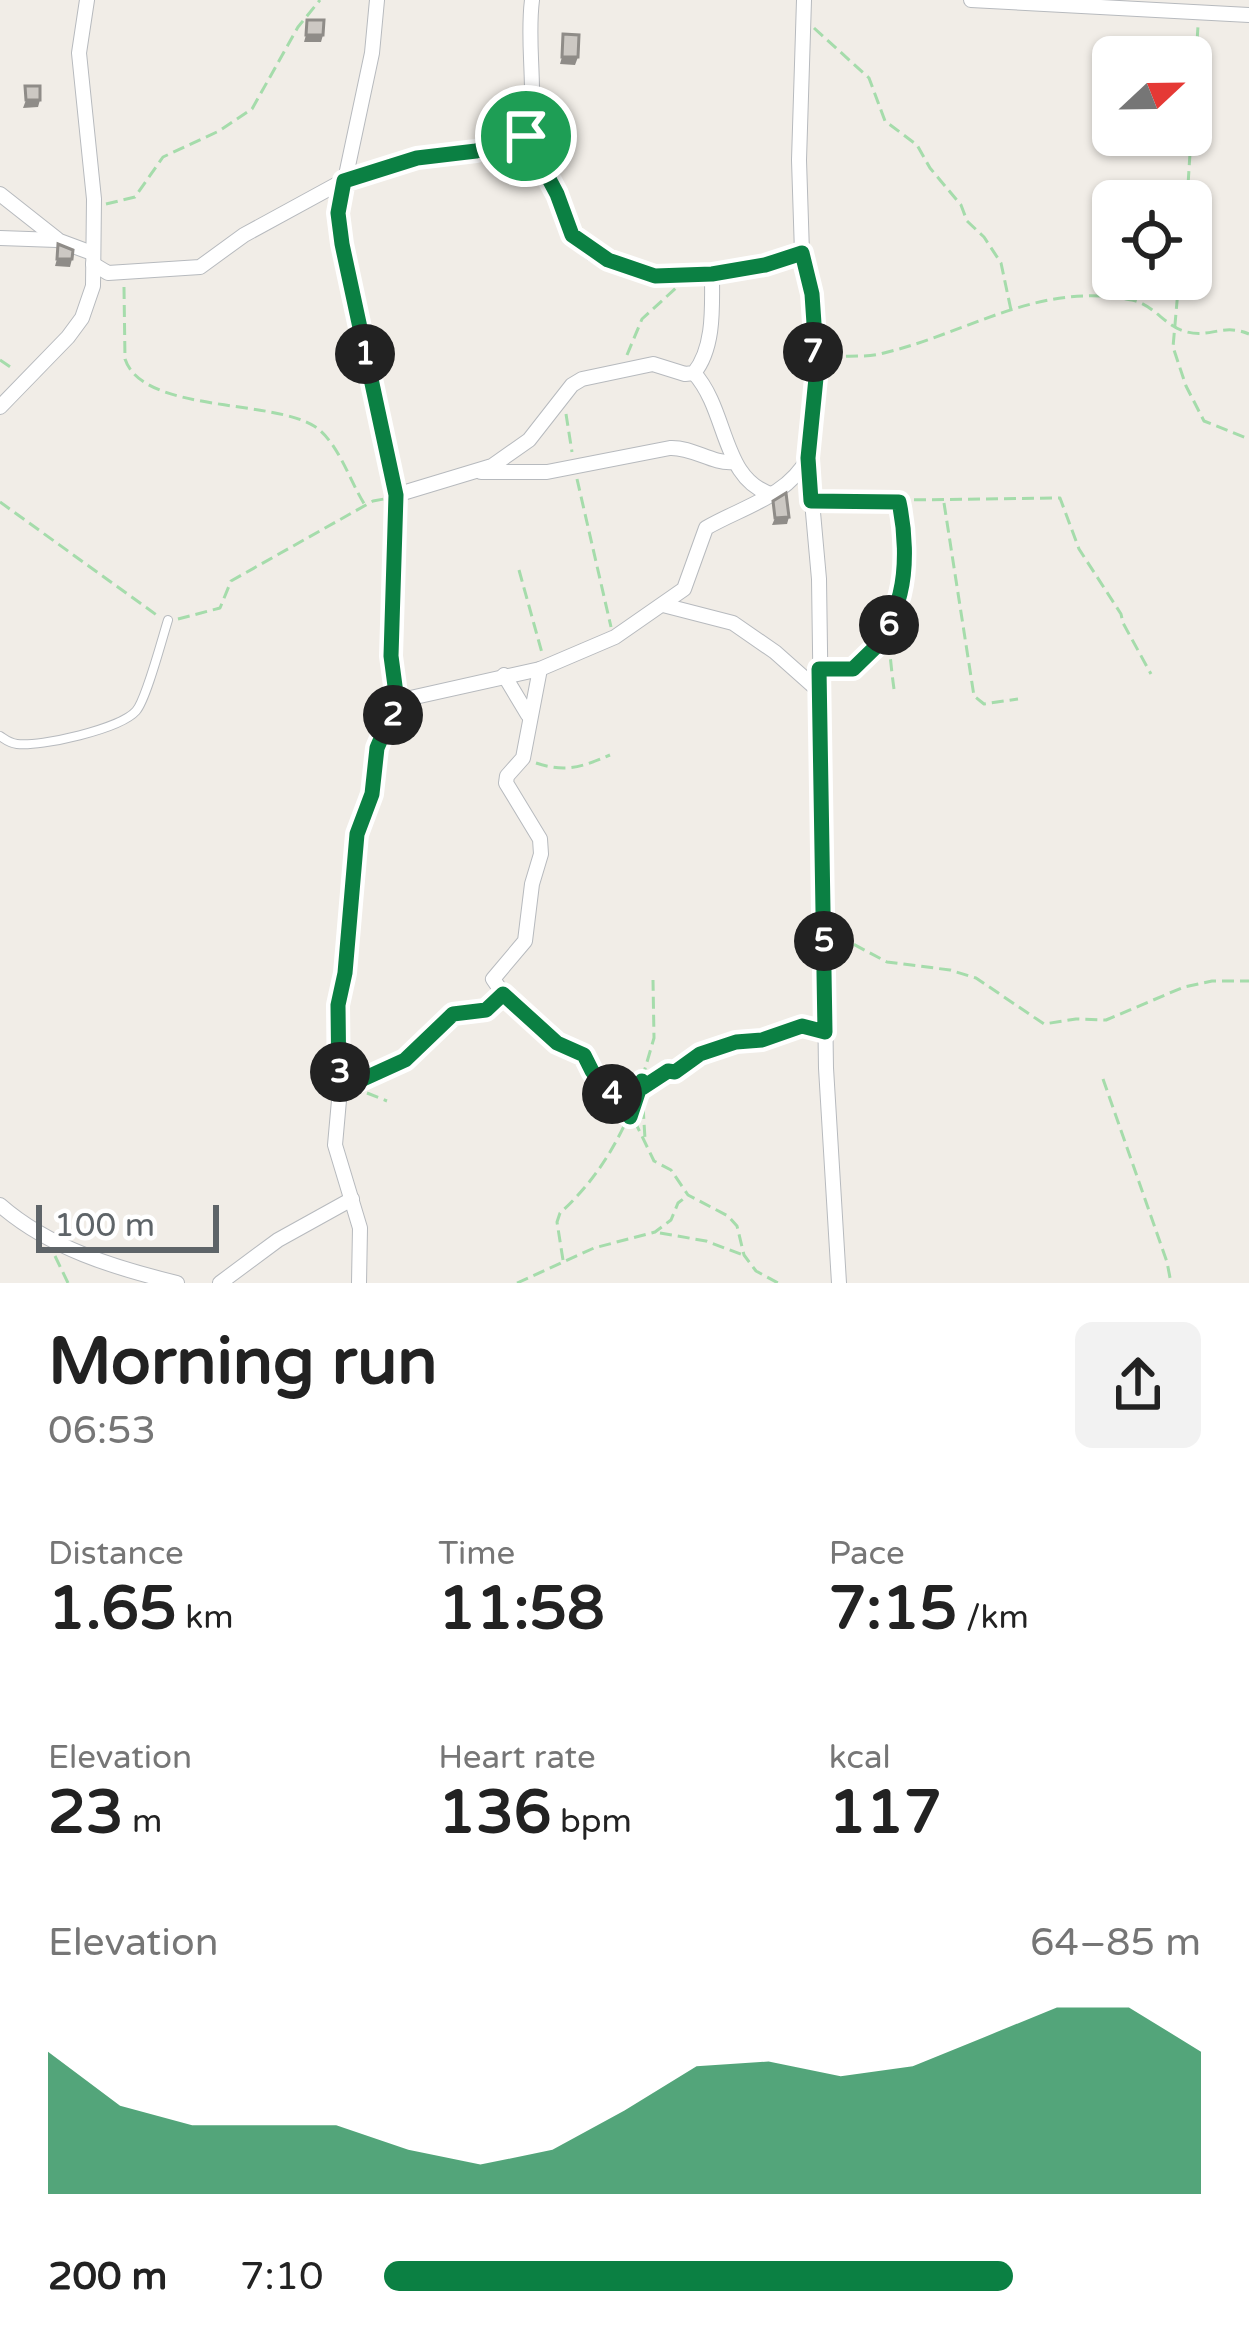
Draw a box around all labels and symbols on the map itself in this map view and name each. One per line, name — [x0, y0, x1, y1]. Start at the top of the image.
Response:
north arrow — [1092, 36, 1212, 156]
pin — [475, 85, 577, 187]
pin: 7 — [783, 322, 843, 382]
pin: 1 — [335, 324, 395, 384]
pin: 6 — [859, 595, 919, 655]
pin: 2 — [363, 685, 423, 745]
pin: 5 — [794, 911, 854, 971]
pin: 3 — [310, 1042, 370, 1102]
pin: 4 — [582, 1064, 642, 1124]
scale bar — [36, 1199, 219, 1252]

